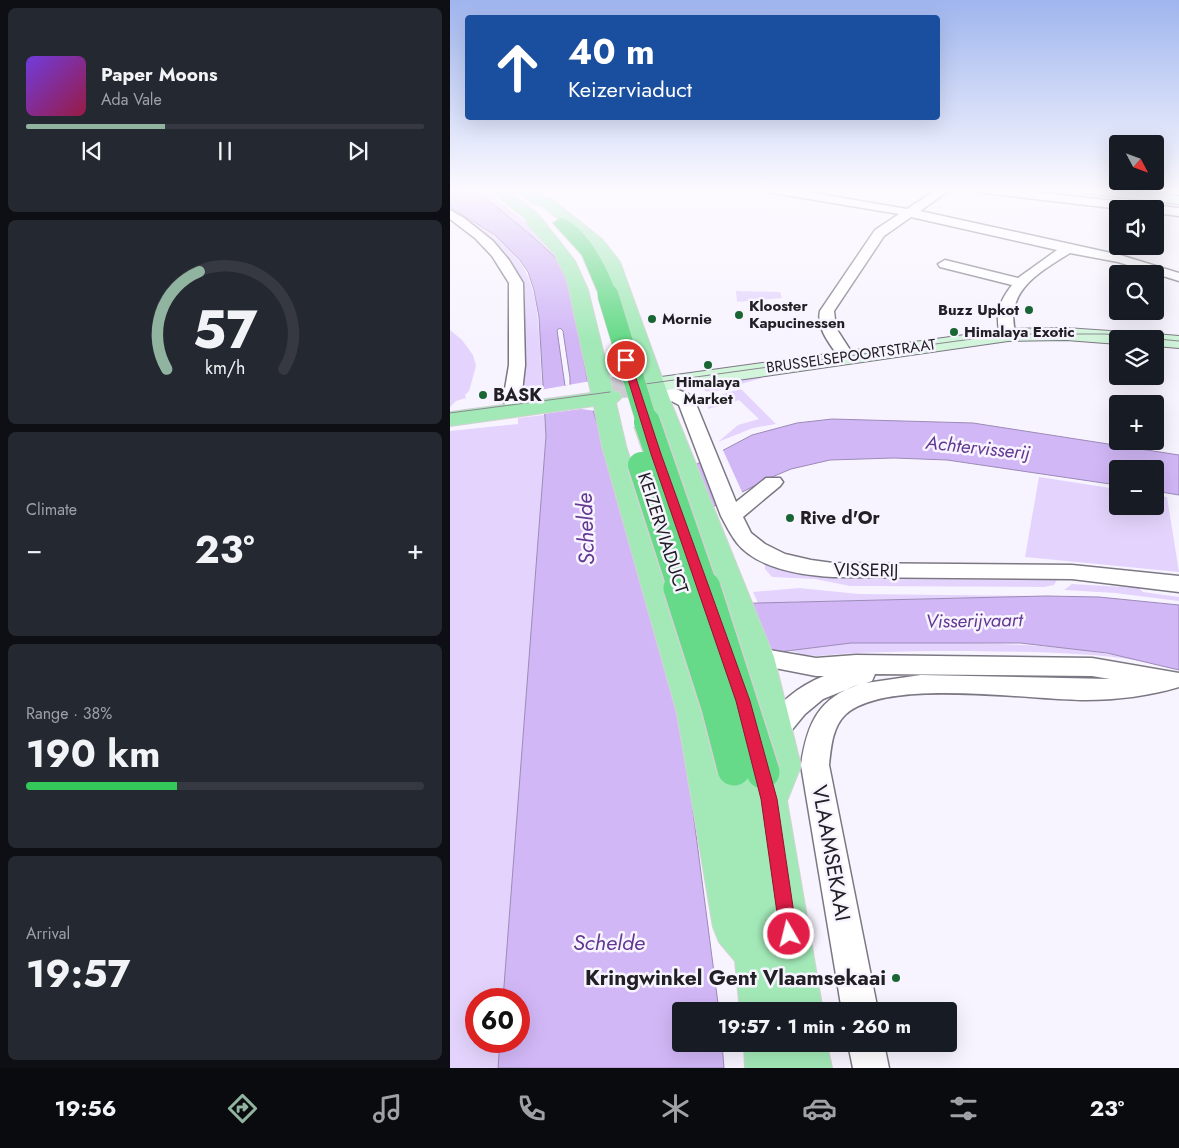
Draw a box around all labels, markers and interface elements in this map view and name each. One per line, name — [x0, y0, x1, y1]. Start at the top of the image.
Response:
text: 40 m — [568, 27, 655, 77]
icon: ahead — [485, 35, 550, 100]
text: Paper Moons — [101, 61, 218, 88]
text: Keizerviaduct — [568, 73, 692, 105]
text: Ada Vale — [101, 88, 162, 111]
north arrow — [1109, 135, 1164, 190]
map controls — [1109, 135, 1164, 515]
icon: previous — [78, 137, 106, 165]
icon: pause — [211, 137, 239, 165]
icon: next — [344, 137, 372, 165]
button: sound — [1109, 200, 1164, 255]
button: search — [1109, 265, 1164, 320]
text: 57 — [193, 292, 258, 368]
place label: Klooster Kapucinessen — [749, 295, 845, 334]
place label: Buzz Upkot — [938, 299, 1019, 321]
marker: Buzz Upkot — [1023, 304, 1035, 316]
place label: Mornie — [662, 308, 712, 330]
marker: Klooster Kapucinessen — [733, 309, 745, 321]
marker: Mornie — [646, 313, 658, 325]
place label: Himalaya Exotic — [964, 321, 1075, 343]
marker: Himalaya Exotic — [948, 326, 960, 338]
button: layers — [1109, 330, 1164, 385]
street label: BRUSSELSEPOORTSTRAAT — [765, 333, 937, 379]
pin — [605, 339, 647, 381]
icon: arrive — [612, 346, 640, 374]
text: km/h — [205, 355, 245, 381]
marker: Himalaya Market — [702, 359, 714, 371]
place label: Himalaya Market — [676, 371, 740, 410]
place label: BASK — [493, 382, 542, 408]
marker: BASK — [477, 389, 489, 401]
button: + — [1109, 395, 1164, 450]
water label: Achtervisserij — [924, 429, 1032, 466]
button: − — [1109, 460, 1164, 515]
street label: KEIZERVIADUCT — [631, 469, 695, 598]
water label: Schelde — [568, 492, 602, 566]
text: Climate — [26, 498, 77, 521]
place label: Rive d'Or — [800, 505, 880, 531]
marker: Rive d'Or — [784, 512, 796, 524]
text: 23° — [195, 522, 255, 577]
text: − — [26, 529, 43, 570]
text: + — [407, 529, 424, 570]
street label: VISSERIJ — [833, 556, 899, 584]
water label: Visserijvaart — [925, 606, 1024, 635]
text: Range · 38% — [26, 702, 112, 725]
text: 190 km — [26, 726, 160, 781]
street label: VLAAMSEKAAI — [804, 783, 858, 923]
position arrow — [762, 907, 814, 959]
text: Arrival — [26, 922, 70, 945]
water label: Schelde — [573, 926, 645, 958]
text: 19:57 — [26, 946, 130, 1001]
place label: Kringwinkel Gent Vlaamsekaai — [585, 963, 886, 993]
marker: Kringwinkel Gent Vlaamsekaai — [890, 972, 902, 984]
speed limit sign: 60 — [465, 988, 530, 1053]
text: 19:57 · 1 min · 260 m — [718, 1013, 911, 1040]
icon: directions — [225, 1091, 260, 1126]
icon: music — [370, 1091, 405, 1126]
icon: phone — [514, 1091, 549, 1126]
icon: climate — [658, 1091, 693, 1126]
icon: car — [802, 1091, 837, 1126]
icon: filters — [946, 1091, 981, 1126]
text: 19:56 — [55, 1092, 116, 1124]
text: 23° — [1090, 1092, 1124, 1124]

